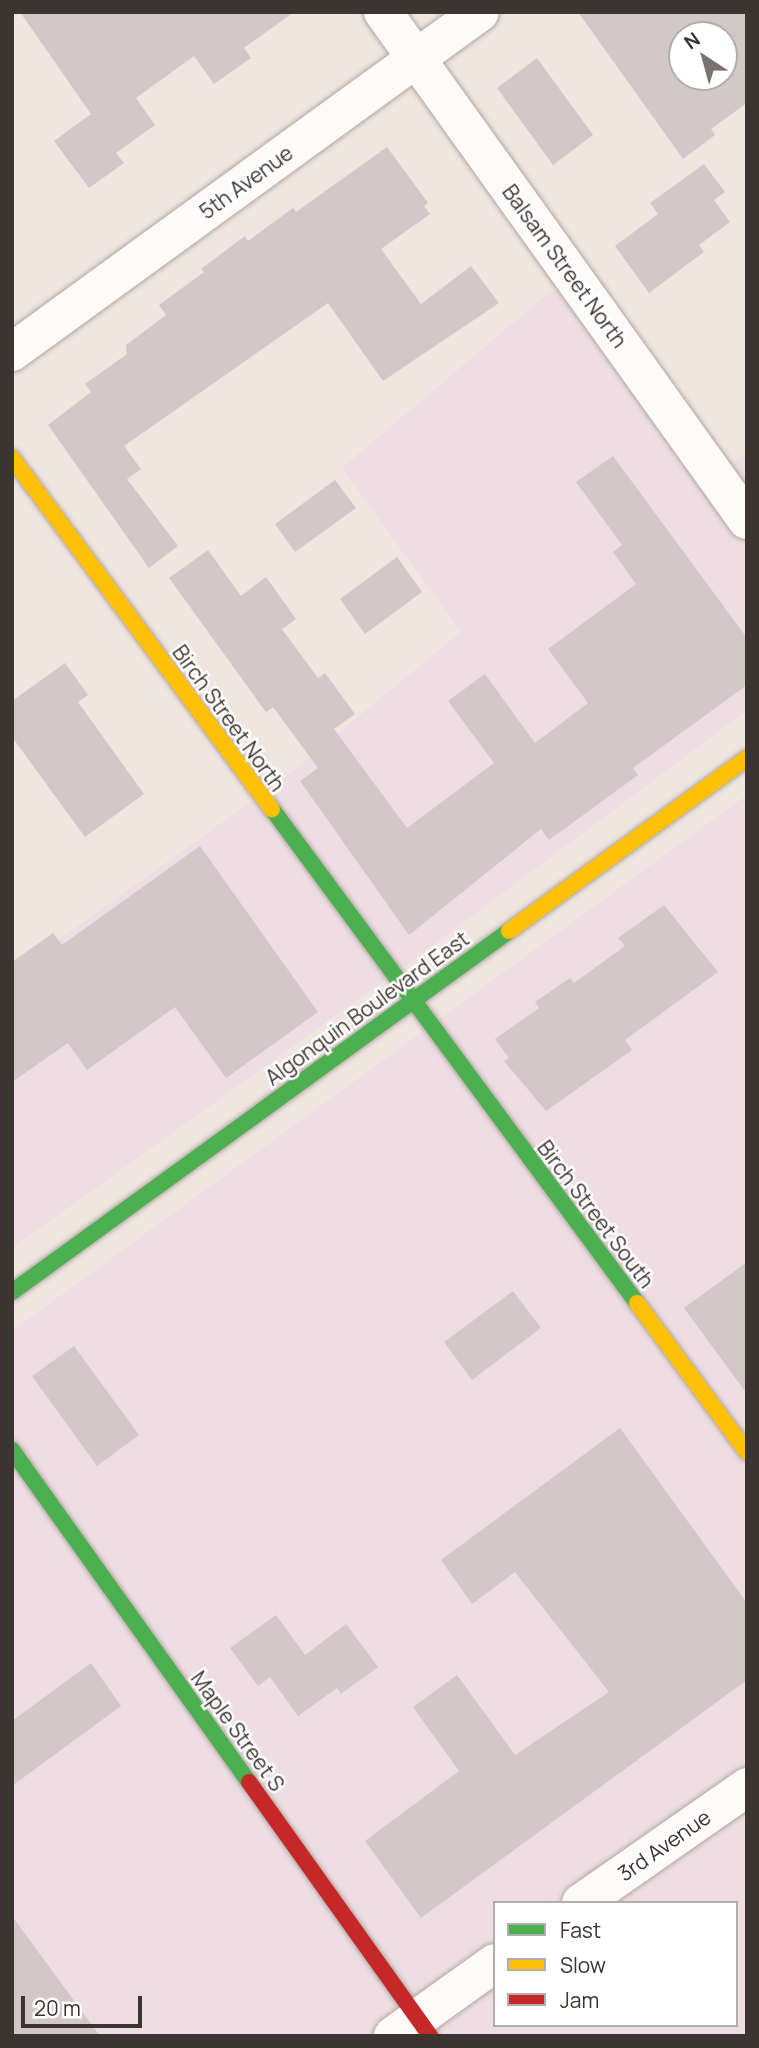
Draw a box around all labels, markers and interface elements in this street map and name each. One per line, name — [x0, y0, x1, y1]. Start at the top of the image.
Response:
north arrow — [668, 21, 738, 91]
text: N — [679, 26, 705, 55]
street label: 5th Avenue — [194, 140, 298, 224]
street label: Balsam Street North — [497, 180, 633, 352]
street label: Birch Street North — [168, 640, 290, 796]
street label: Algonquin Boulevard East — [260, 926, 474, 1090]
street label: Birch Street South — [532, 1135, 660, 1293]
street label: Maple Street S — [186, 1666, 290, 1796]
street label: 3rd Avenue — [613, 1804, 715, 1886]
legend — [493, 1901, 738, 2027]
text: Fast — [560, 1916, 601, 1944]
text: Slow — [560, 1951, 606, 1979]
scale bar — [24, 1982, 145, 2026]
text: Jam — [560, 1986, 599, 2014]
text: 20 m — [34, 1994, 81, 2022]

